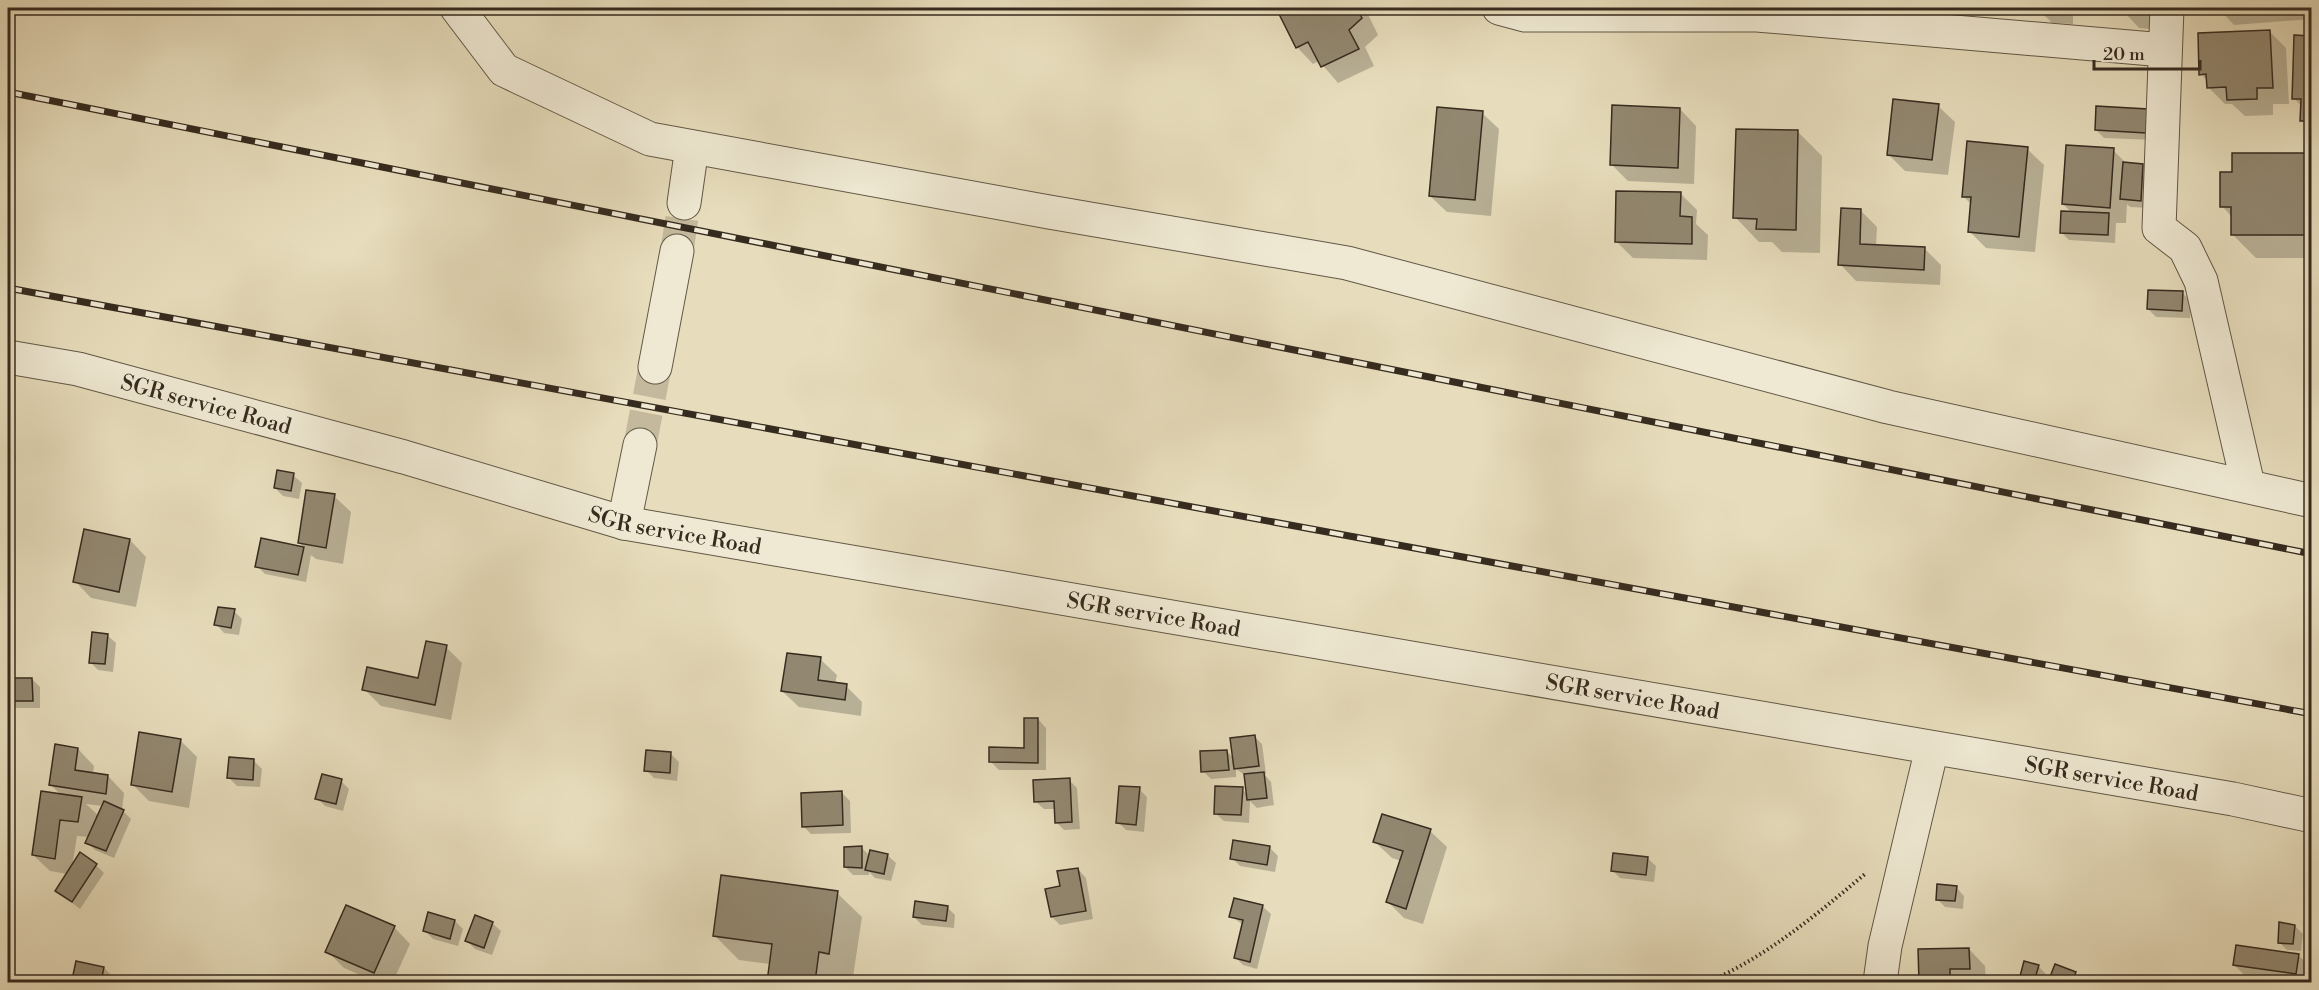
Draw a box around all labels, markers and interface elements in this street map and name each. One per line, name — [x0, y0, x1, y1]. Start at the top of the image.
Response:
scale bar — [2094, 33, 2200, 71]
text: 20 m — [2103, 43, 2145, 66]
street label: SGR service Road — [118, 369, 295, 441]
street label: SGR service Road — [585, 501, 764, 561]
street label: SGR service Road — [1065, 587, 1243, 644]
street label: SGR service Road — [1544, 669, 1722, 726]
street label: SGR service Road — [2023, 752, 2201, 808]

